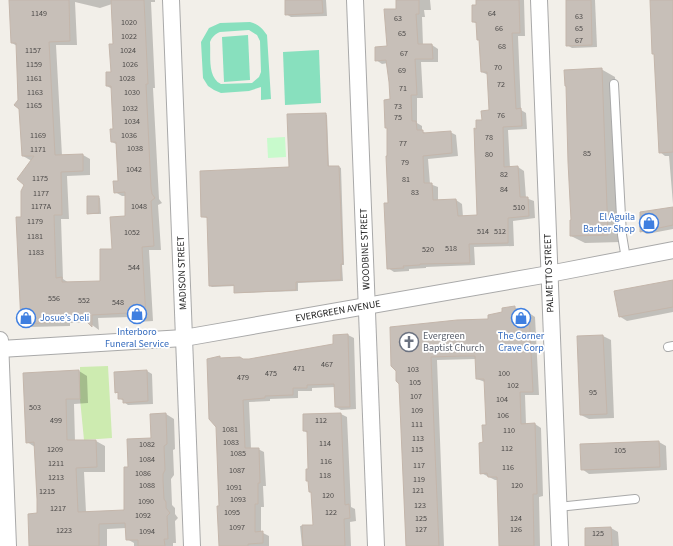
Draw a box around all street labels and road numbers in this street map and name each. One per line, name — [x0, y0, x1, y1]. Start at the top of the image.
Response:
street label: WOODBINE STREET — [357, 207, 373, 290]
street label: PALMETTO STREET — [541, 233, 557, 313]
street label: MADISON STREET — [174, 235, 190, 310]
street label: EVERGREEN AVENUE — [294, 297, 382, 325]

